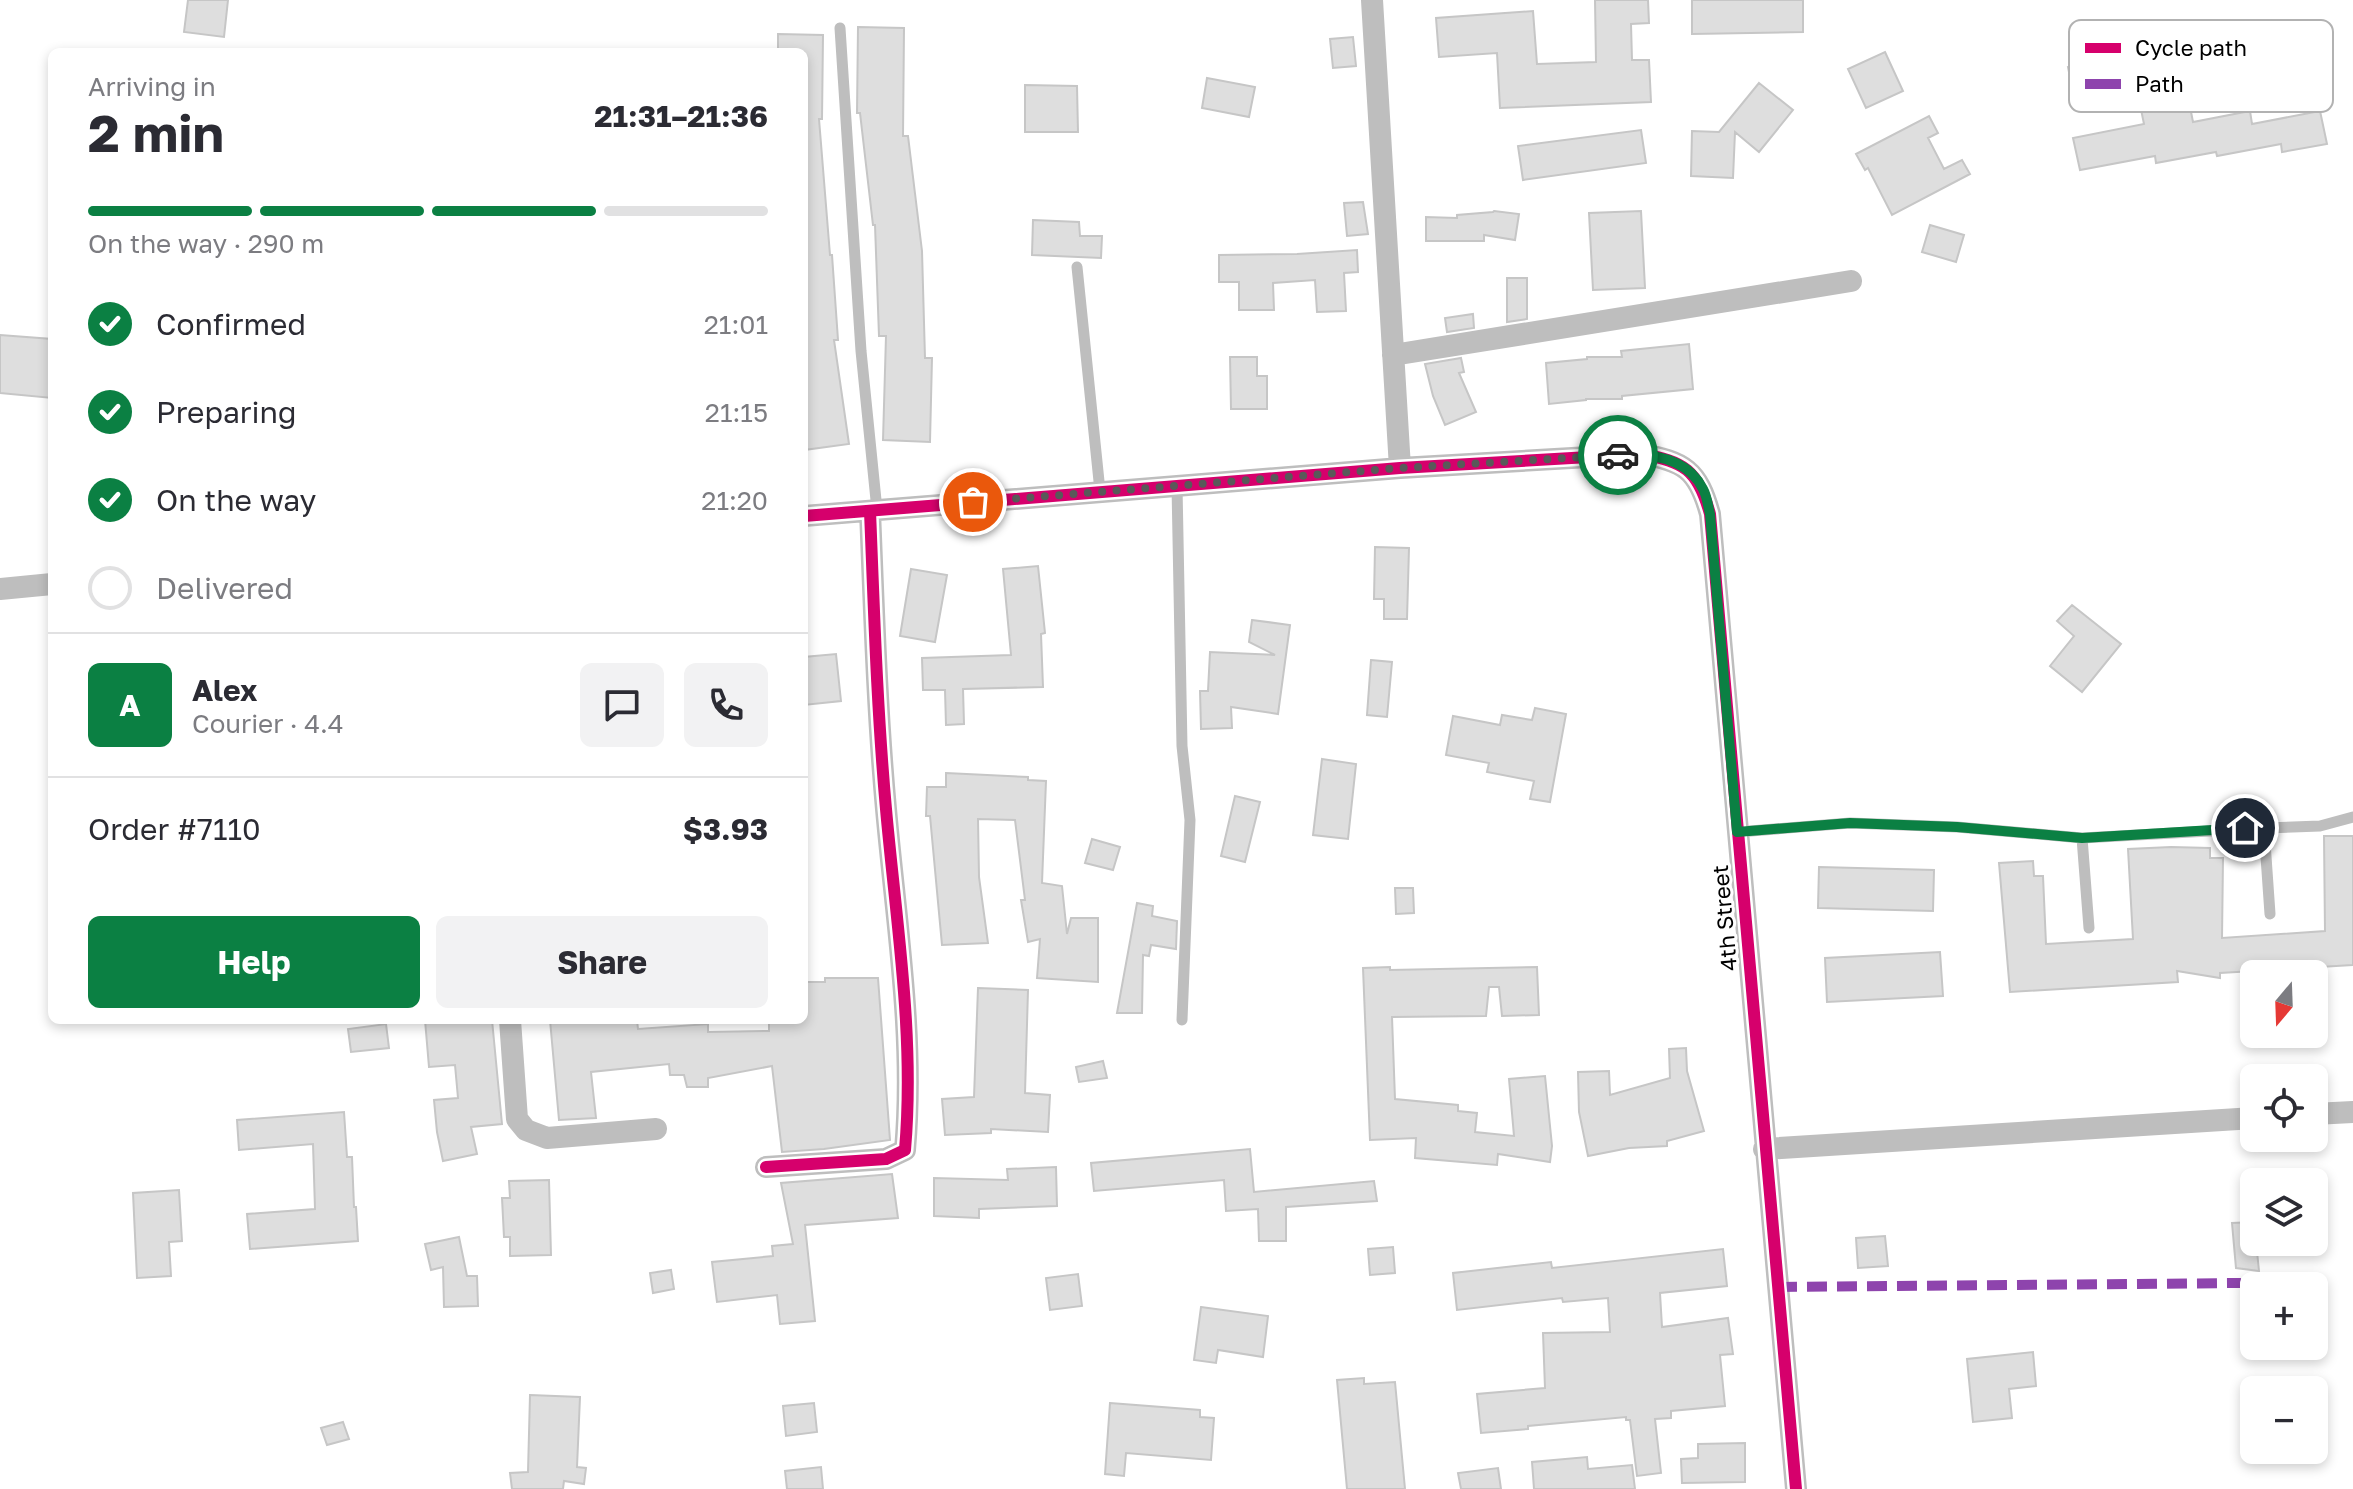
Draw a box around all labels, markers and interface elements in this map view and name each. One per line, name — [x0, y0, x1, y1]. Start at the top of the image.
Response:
legend — [2069, 20, 2333, 112]
text: Cycle path — [2135, 34, 2247, 61]
text: Path — [2135, 70, 2184, 97]
text: Arriving in — [88, 71, 216, 102]
text: 21:31–21:36 — [594, 98, 768, 134]
text: 2 min — [88, 101, 224, 163]
text: On the way · 290 m — [88, 228, 324, 259]
icon: check — [88, 302, 132, 346]
text: Confirmed — [156, 306, 306, 342]
text: 21:01 — [704, 309, 768, 340]
icon: check — [88, 390, 132, 434]
text: Preparing — [156, 394, 297, 430]
text: 21:15 — [705, 397, 768, 428]
courier — [1578, 415, 1658, 495]
icon: car — [1596, 433, 1640, 477]
pin — [939, 468, 1007, 536]
icon: check — [88, 478, 132, 522]
icon: bag — [951, 480, 995, 524]
text: On the way — [156, 482, 316, 518]
text: 21:20 — [701, 485, 768, 516]
text: Delivered — [156, 570, 293, 606]
button: chat — [580, 663, 664, 747]
button: phone — [684, 663, 768, 747]
text: Alex — [192, 672, 257, 708]
text: A — [119, 687, 141, 723]
text: Courier · 4.4 — [192, 708, 344, 739]
pin — [2211, 794, 2279, 862]
icon: home — [2223, 806, 2267, 850]
text: Order #7110 — [88, 811, 261, 847]
text: $3.93 — [683, 811, 768, 847]
street label: 4th Street — [1706, 864, 1742, 972]
button: Help — [88, 916, 420, 1008]
button: Share — [436, 916, 768, 1008]
north arrow — [2240, 960, 2328, 1048]
map controls — [2240, 960, 2328, 1464]
button: locate — [2240, 1064, 2328, 1152]
button: layers — [2240, 1168, 2328, 1256]
button: + — [2240, 1272, 2328, 1360]
button: − — [2240, 1376, 2328, 1464]

